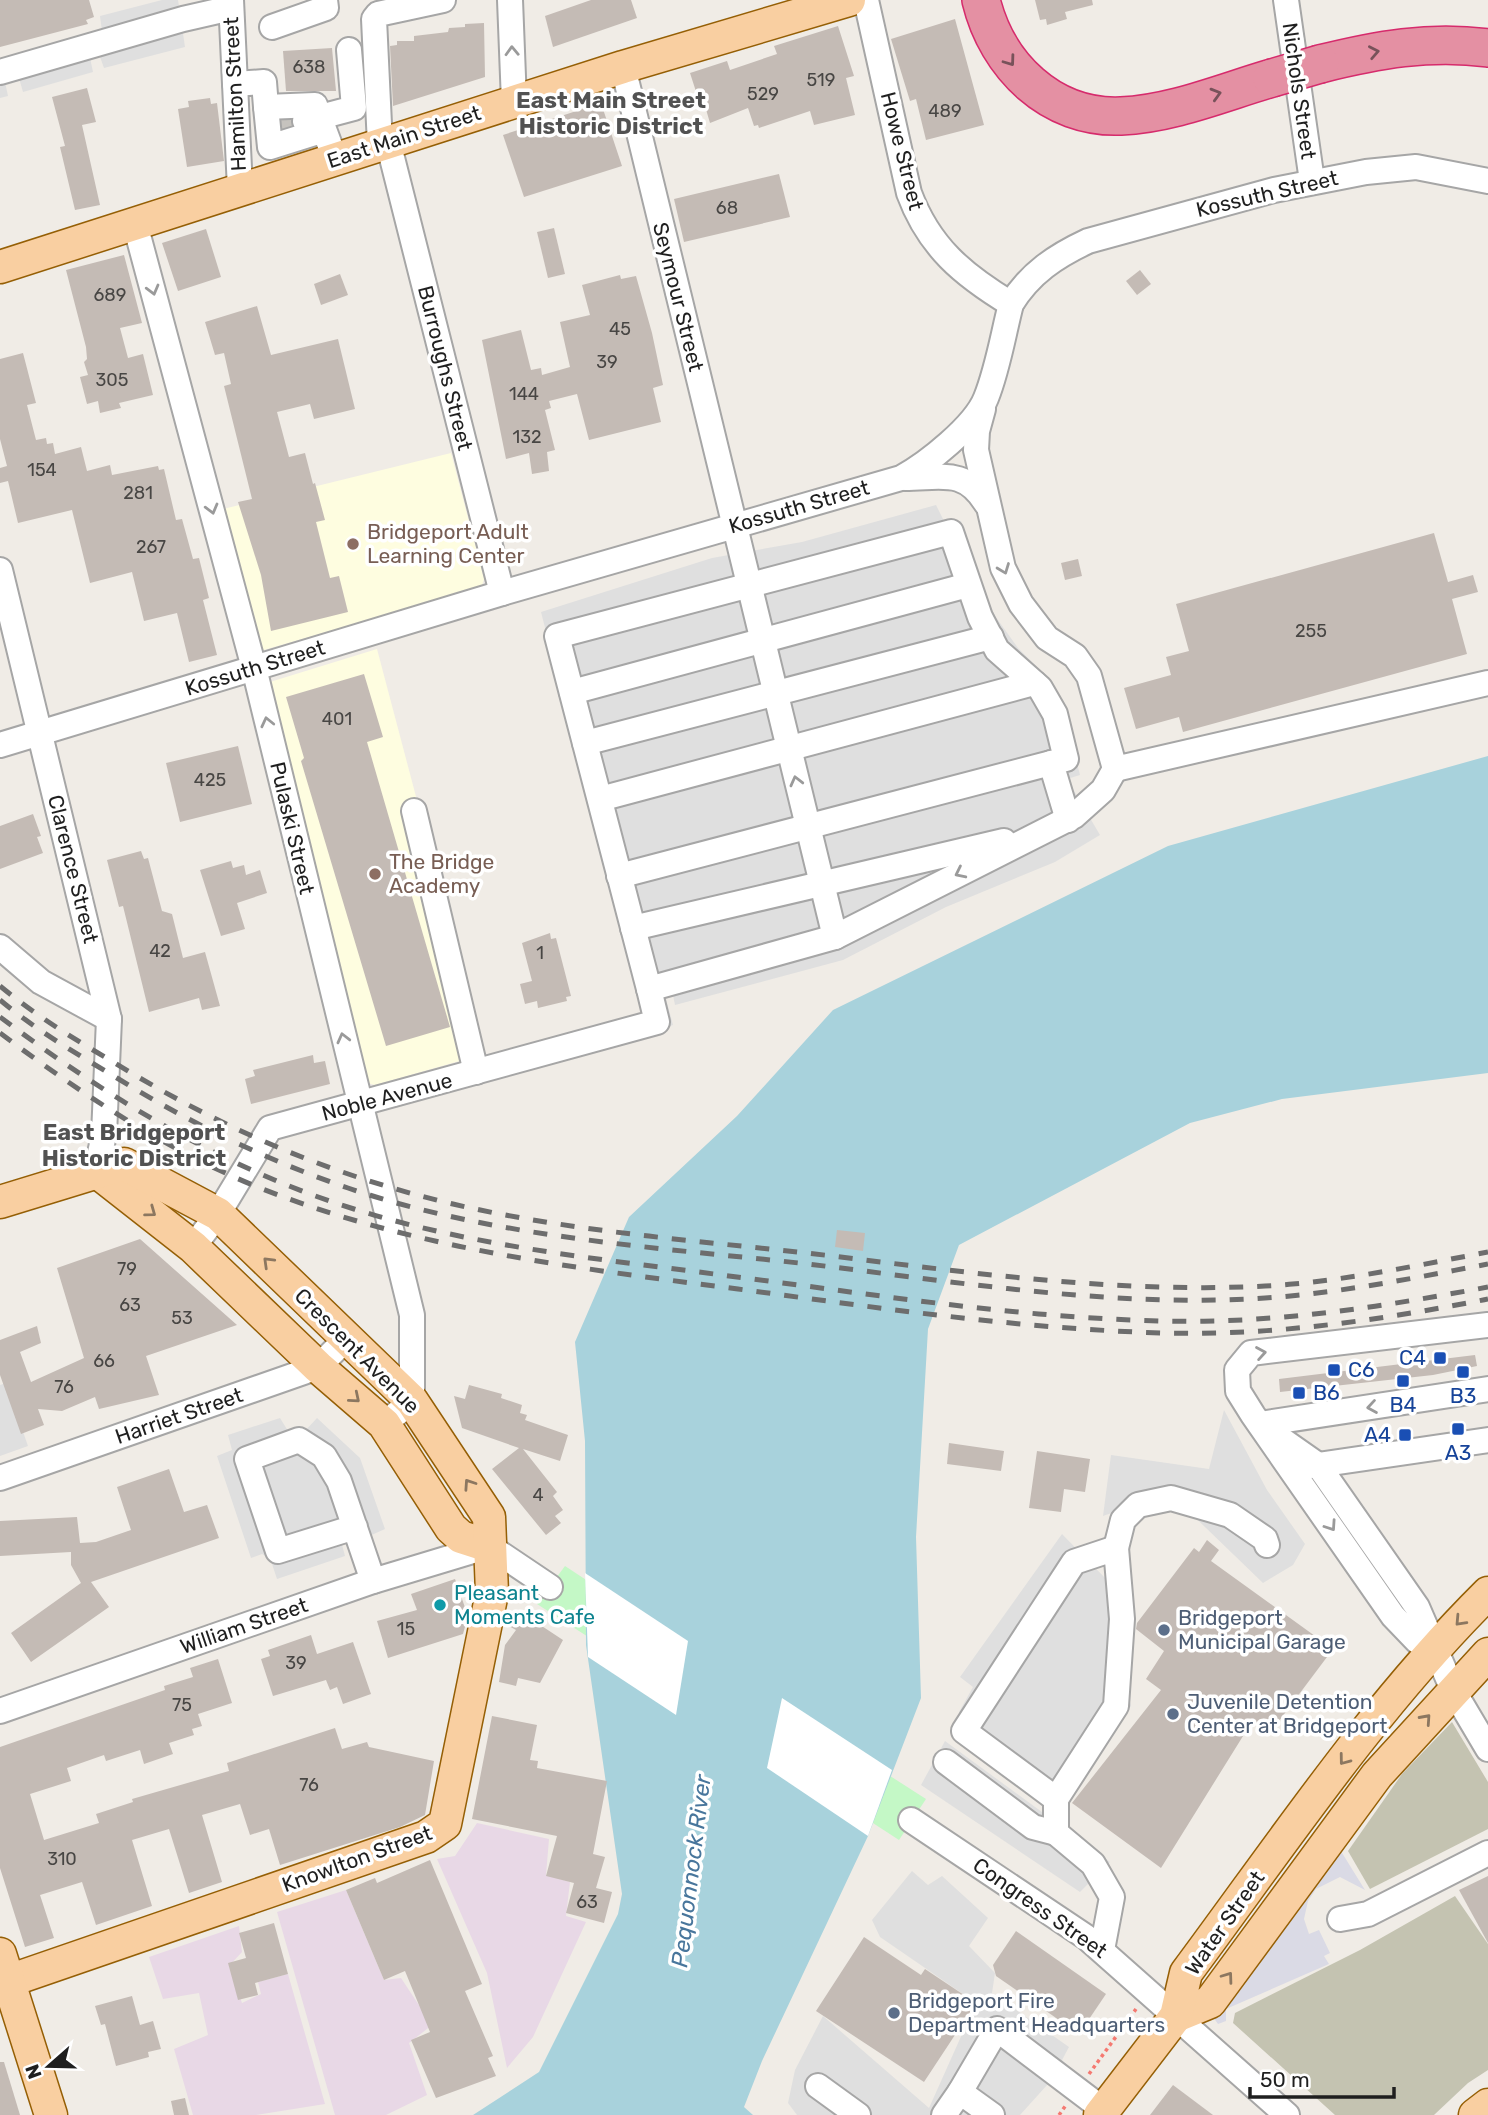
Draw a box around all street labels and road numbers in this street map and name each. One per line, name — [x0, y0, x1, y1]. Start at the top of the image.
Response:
street label: Hamilton Street — [218, 16, 251, 172]
street label: Nichols Street — [1278, 21, 1321, 161]
street label: Howe Street — [876, 89, 929, 213]
street label: East Main Street — [324, 100, 484, 173]
street label: Kossuth Street — [1193, 165, 1340, 222]
street label: Seymour Street — [648, 220, 709, 374]
street label: Burroughs Street — [413, 283, 478, 453]
street label: Kossuth Street — [726, 475, 872, 539]
street label: Kossuth Street — [182, 634, 328, 701]
street label: Pulaski Street — [265, 759, 320, 897]
street label: Clarence Street — [43, 792, 104, 946]
street label: Noble Avenue — [319, 1067, 455, 1126]
street label: Crescent Avenue — [290, 1283, 425, 1418]
street label: Harriet Street — [112, 1382, 246, 1449]
street label: William Street — [177, 1592, 311, 1659]
street label: Knowlton Street — [278, 1820, 435, 1897]
street label: Congress Street — [968, 1852, 1112, 1963]
street label: Water Street — [1180, 1866, 1270, 1980]

